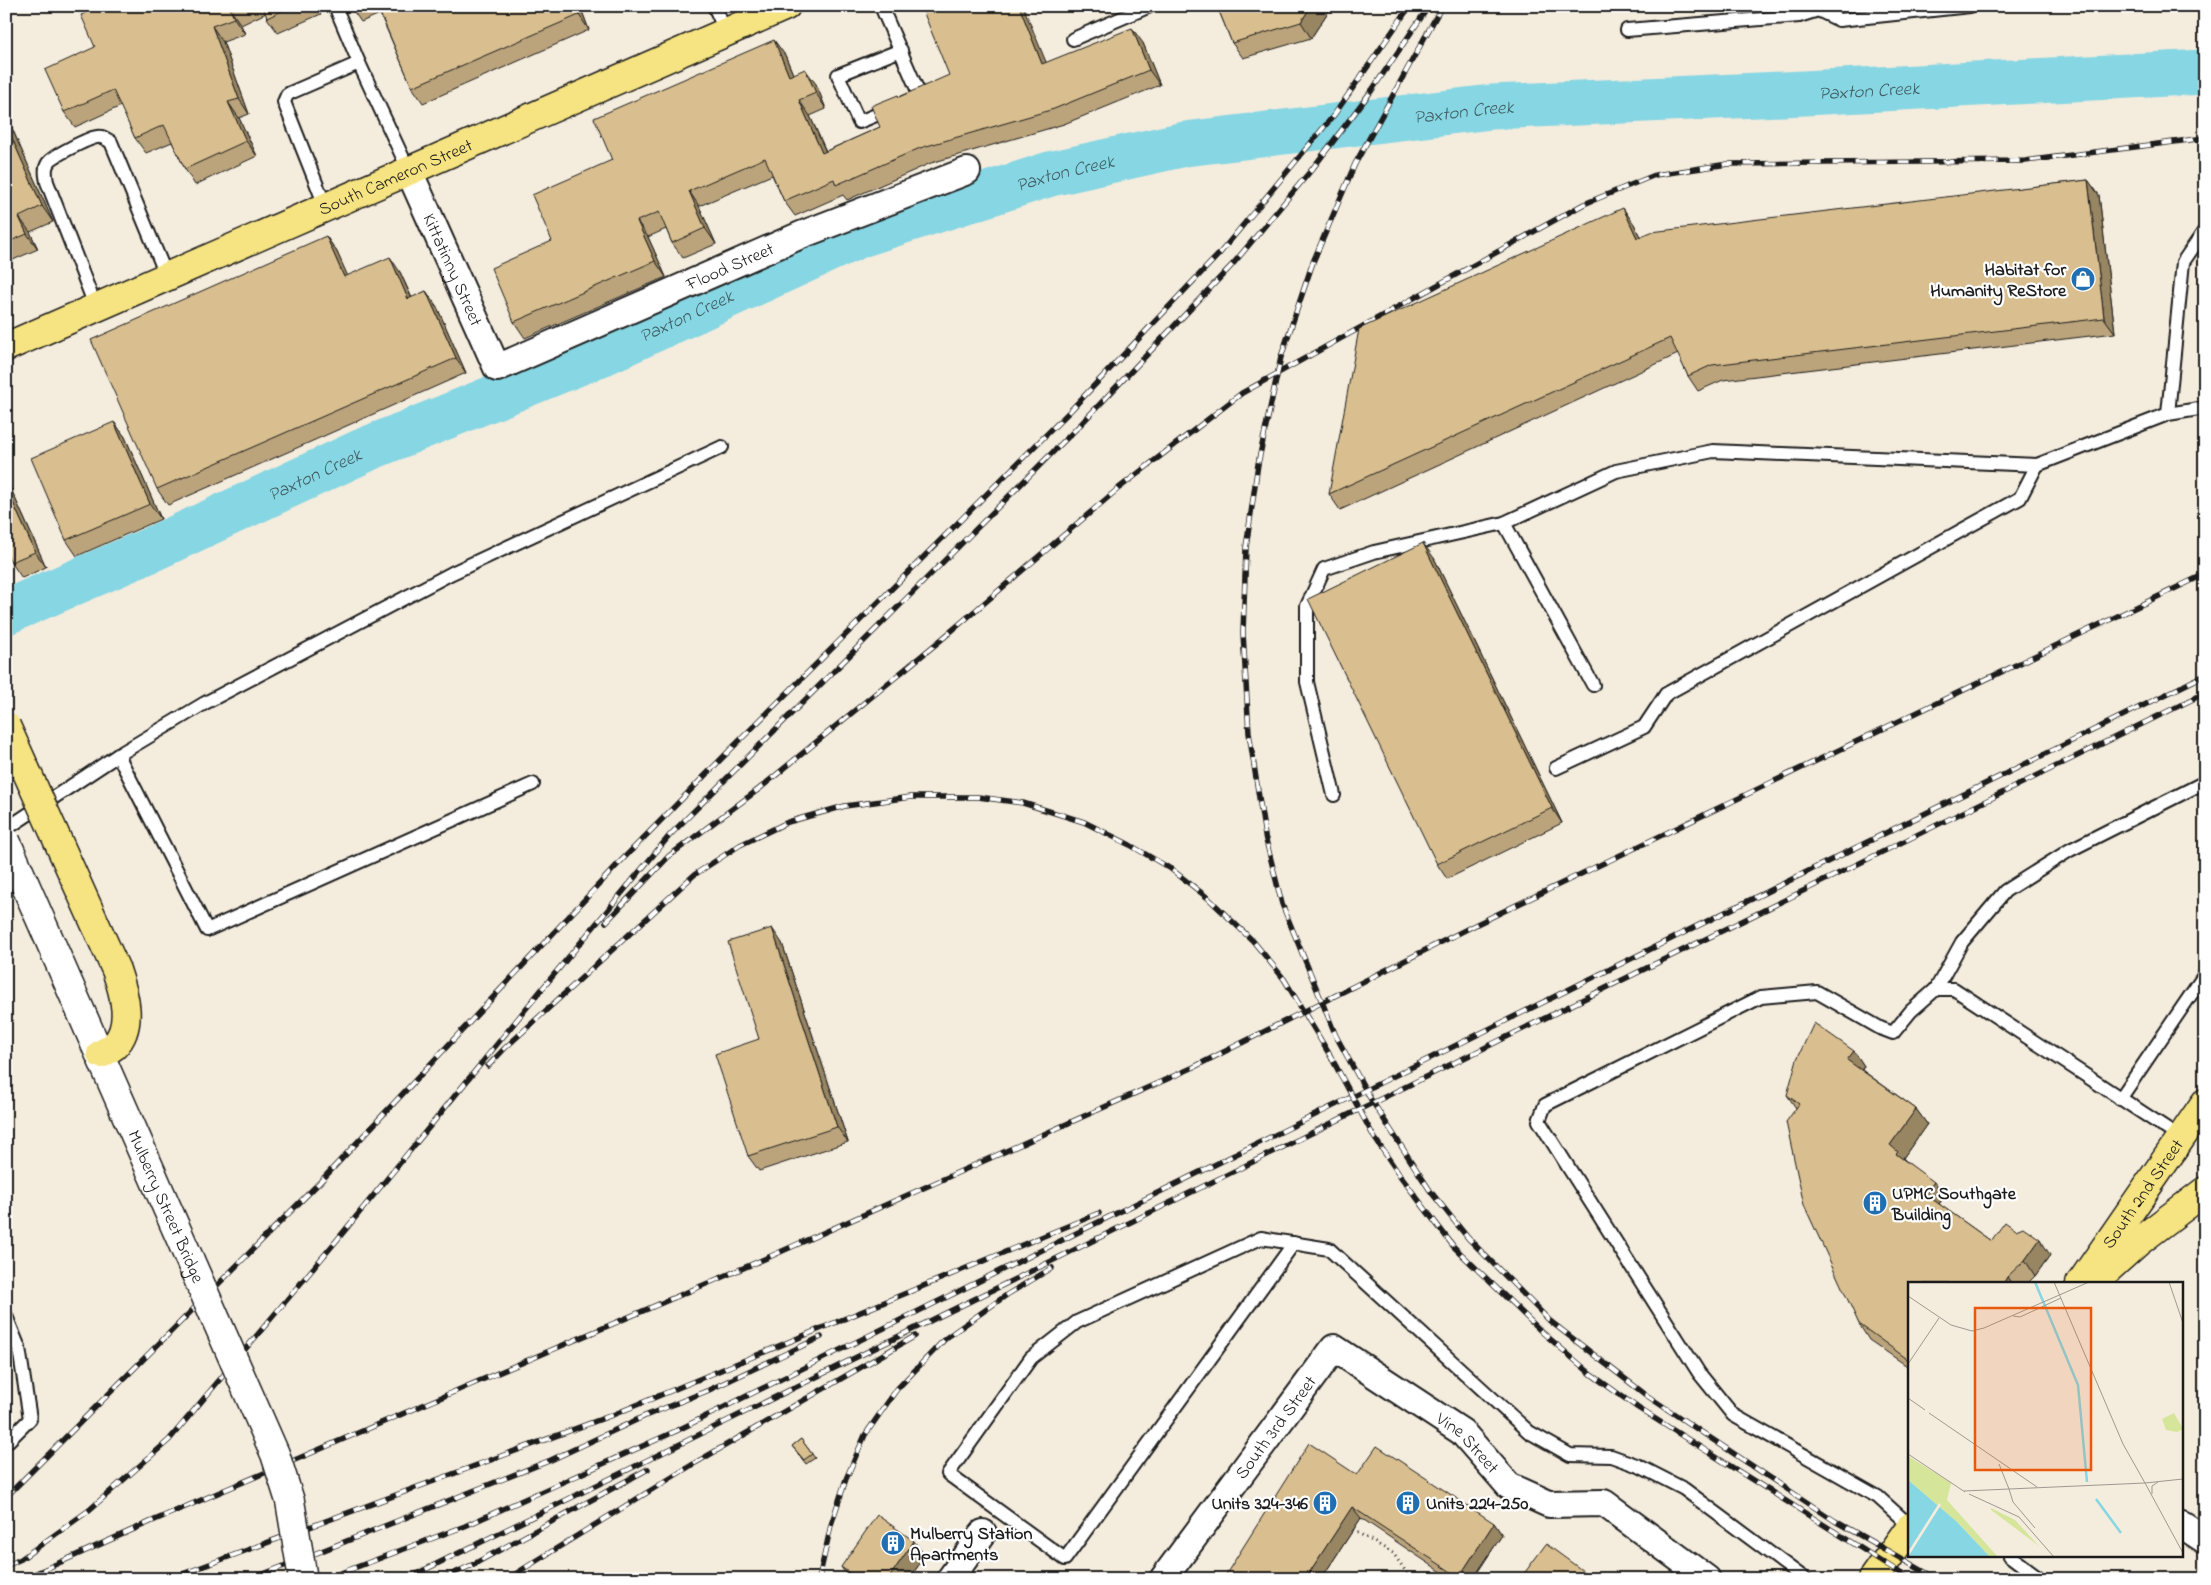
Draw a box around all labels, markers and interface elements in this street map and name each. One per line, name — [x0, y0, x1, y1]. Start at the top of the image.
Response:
water label: Paxton Creek — [1818, 76, 1921, 108]
water label: Paxton Creek — [1412, 95, 1515, 132]
street label: South Cameron Street — [315, 133, 477, 224]
water label: Paxton Creek — [1013, 149, 1118, 200]
street label: Kittatinny Street — [415, 210, 488, 331]
street label: Flood Street — [682, 237, 779, 299]
place label: Habitat for Humanity ReStore — [1930, 258, 2067, 306]
shop icon: Habitat for Humanity ReStore — [2070, 266, 2096, 292]
water label: Paxton Creek — [635, 284, 739, 351]
water label: Paxton Creek — [264, 442, 367, 509]
street label: Mulberry Street Bridge — [119, 1127, 210, 1289]
street label: South 2nd Street — [2097, 1134, 2191, 1255]
place label: UPMC Southgate Building — [1891, 1182, 2017, 1230]
building icon: UPMC Southgate Building — [1862, 1190, 1888, 1216]
inset map — [1908, 1282, 2184, 1558]
street label: South 3rd Street — [1230, 1371, 1324, 1486]
street label: Vine Street — [1429, 1407, 1504, 1481]
building icon: Units 324-346 — [1312, 1490, 1338, 1516]
building icon: Units 224-250 — [1395, 1490, 1421, 1516]
place label: Units 324-346 — [1211, 1492, 1308, 1518]
place label: Units 224-250 — [1426, 1492, 1528, 1518]
place label: Mulberry Station Apartments — [910, 1522, 1032, 1569]
building icon: Mulberry Station Apartments — [880, 1530, 906, 1556]

